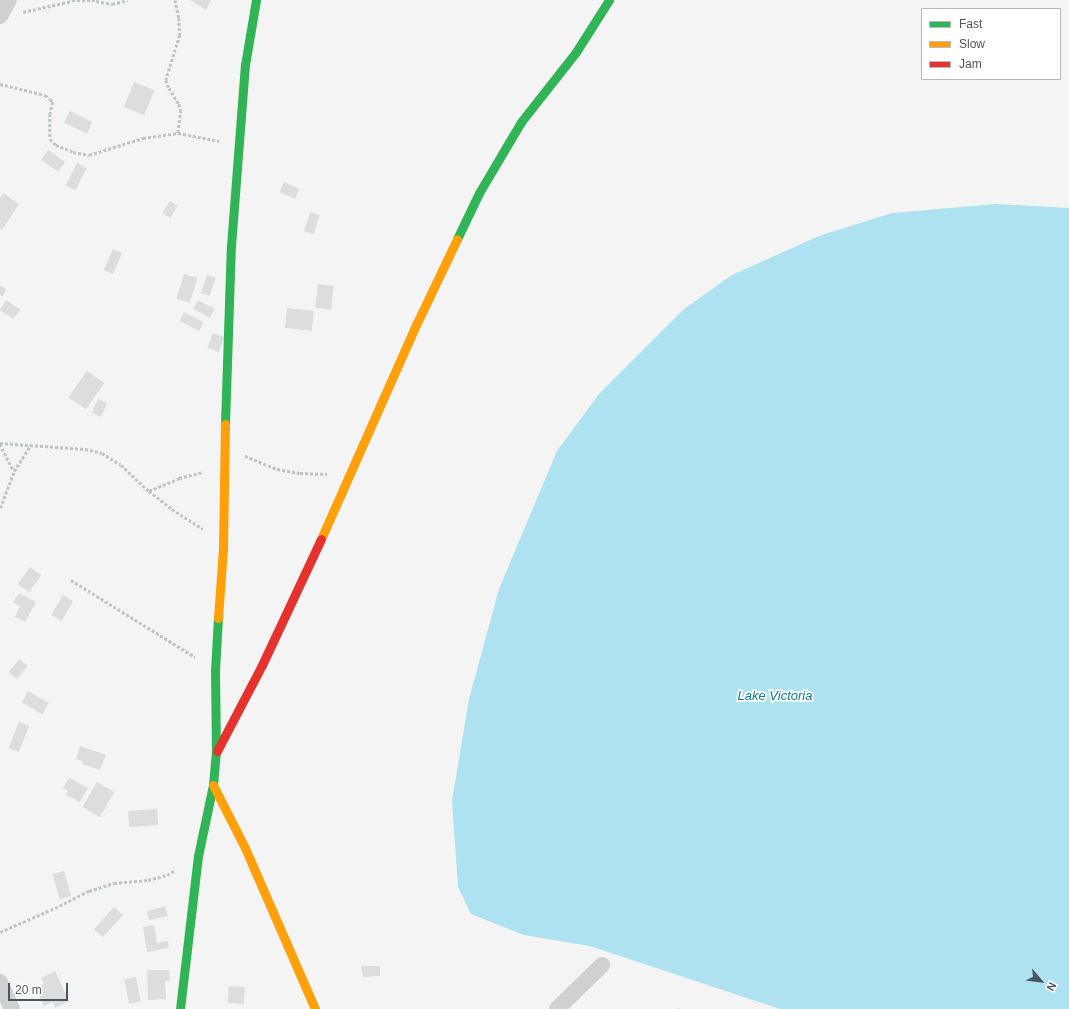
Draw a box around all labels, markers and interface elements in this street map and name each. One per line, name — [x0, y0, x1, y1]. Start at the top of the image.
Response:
legend — [921, 8, 1061, 80]
text: Fast — [959, 17, 982, 31]
text: Slow — [959, 37, 985, 51]
text: Jam — [959, 57, 982, 71]
water label: Lake Victoria — [738, 688, 812, 704]
north arrow — [1021, 961, 1061, 1001]
scale bar — [10, 975, 70, 1001]
text: N — [1044, 980, 1059, 993]
text: 20 m — [15, 983, 42, 997]

